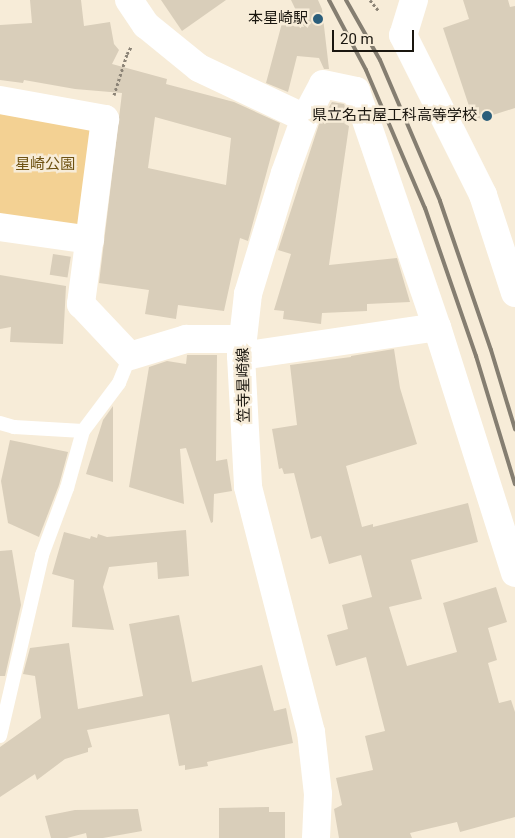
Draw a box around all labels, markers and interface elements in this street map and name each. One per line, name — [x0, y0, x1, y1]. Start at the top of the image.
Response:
place label: 本星崎駅 — [248, 10, 308, 28]
marker: 本星崎駅 — [312, 13, 324, 25]
scale bar — [335, 20, 418, 52]
text: 20 m — [340, 30, 374, 48]
place label: 県立名古屋工科高等学校 — [312, 107, 477, 125]
marker: 県立名古屋工科高等学校 — [481, 110, 493, 122]
park label: 星崎公園 — [15, 156, 75, 174]
street label: 笠寺星崎線 — [234, 347, 254, 423]

